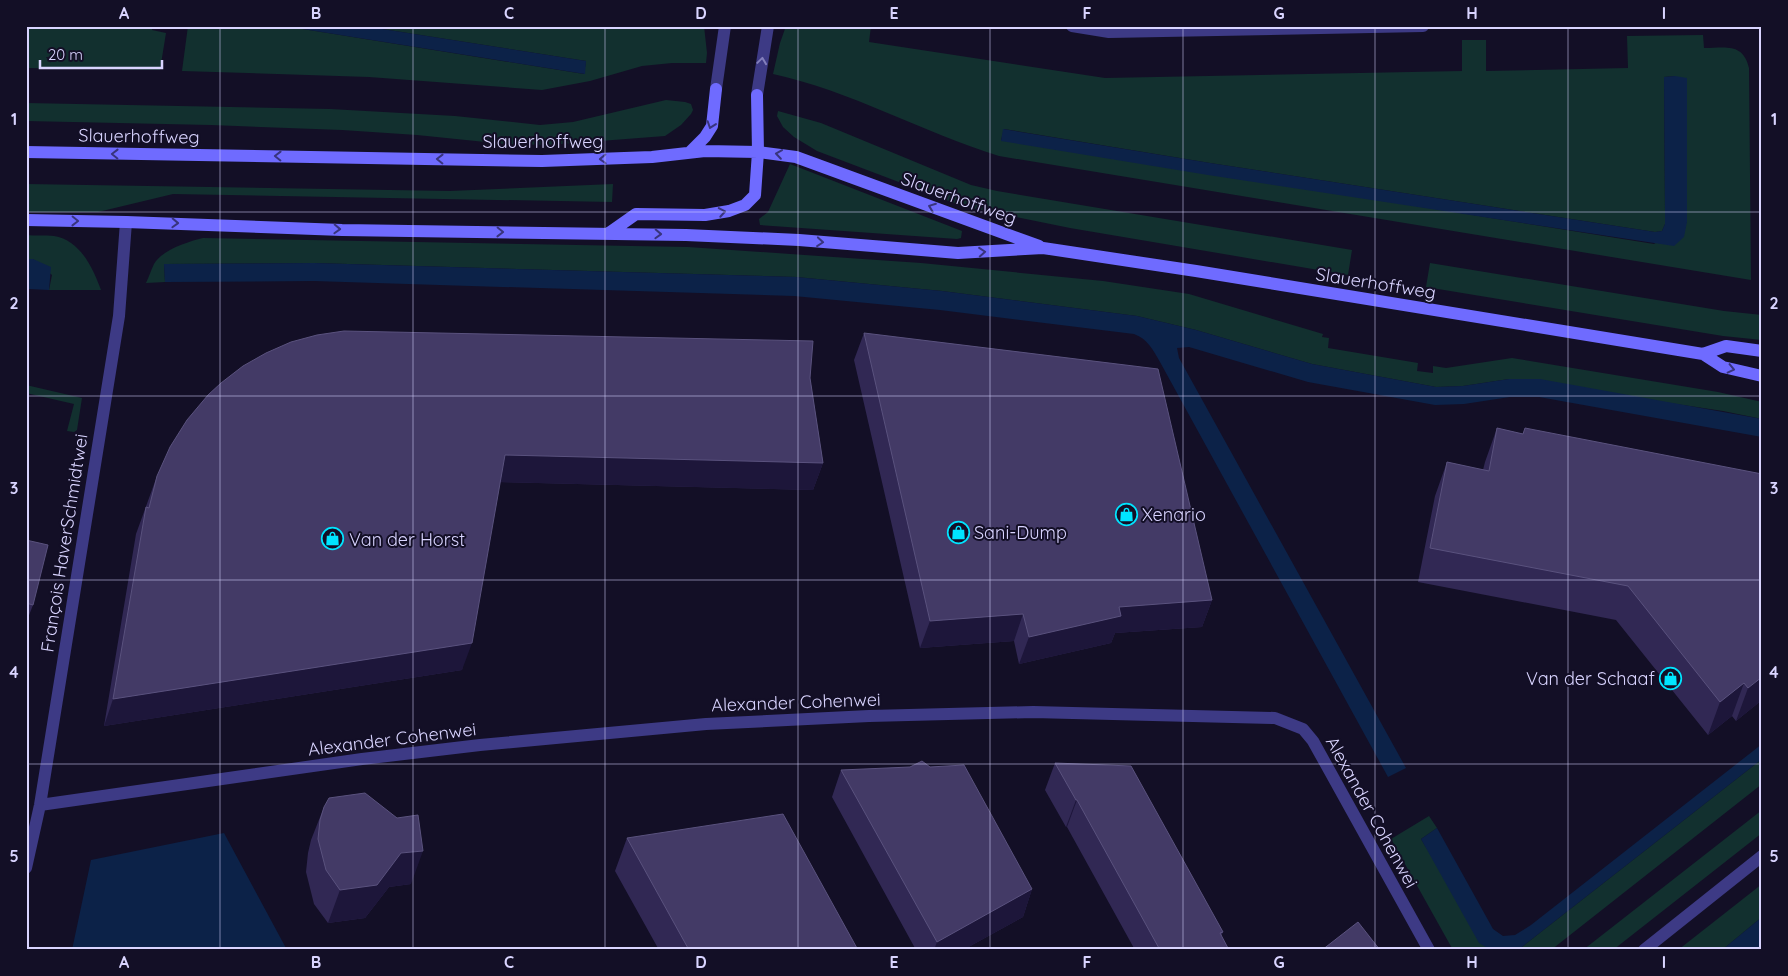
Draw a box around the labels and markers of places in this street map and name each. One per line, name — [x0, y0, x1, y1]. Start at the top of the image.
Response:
shop icon: Xenario — [1114, 502, 1138, 526]
place label: Xenario — [1142, 503, 1206, 526]
shop icon: Sani-Dump — [946, 520, 970, 544]
place label: Sani-Dump — [974, 521, 1067, 544]
shop icon: Van der Horst — [321, 527, 345, 551]
place label: Van der Horst — [349, 528, 465, 551]
shop icon: Van der Schaaf — [1659, 666, 1683, 690]
place label: Van der Schaaf — [1526, 667, 1656, 690]

